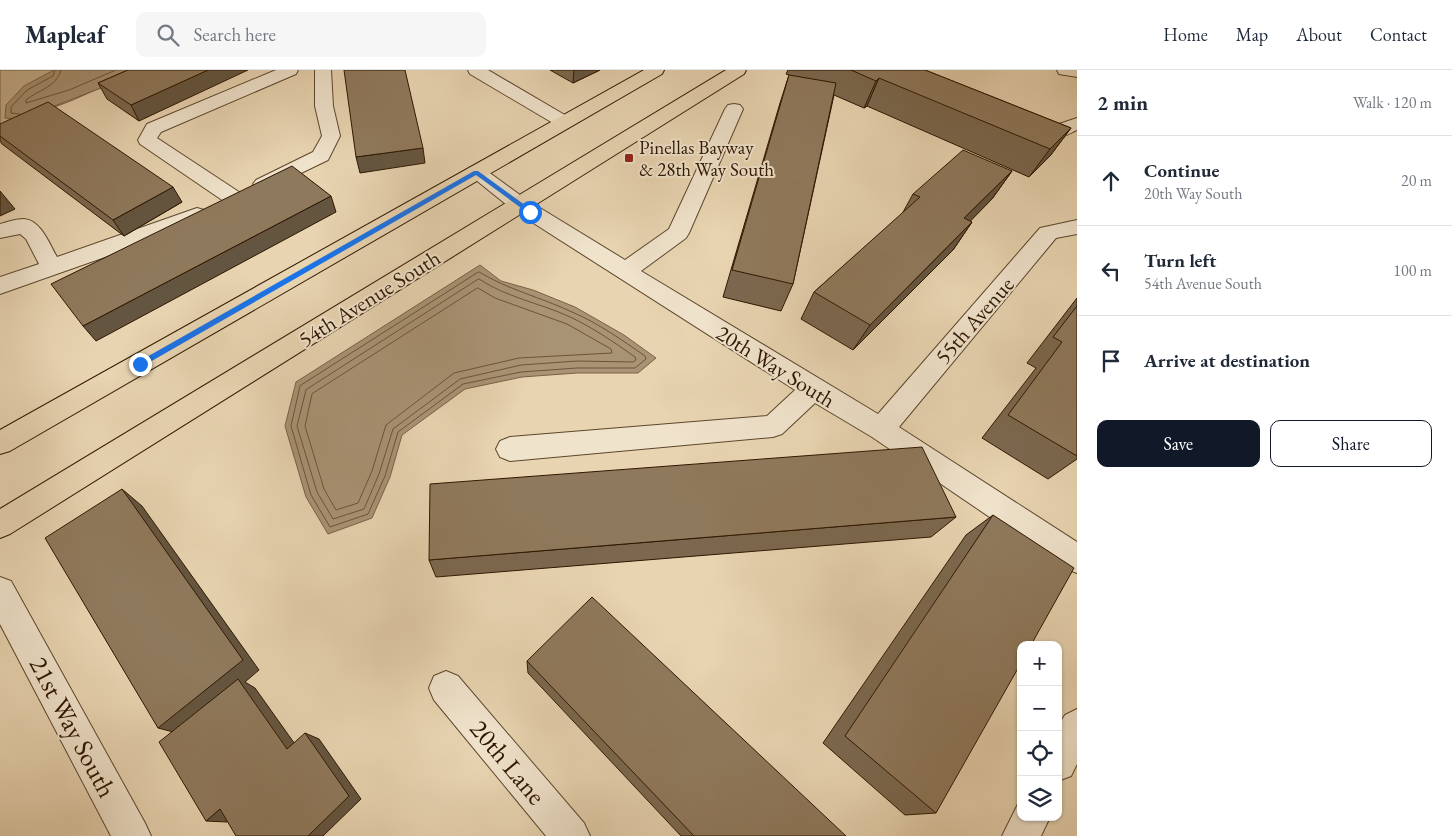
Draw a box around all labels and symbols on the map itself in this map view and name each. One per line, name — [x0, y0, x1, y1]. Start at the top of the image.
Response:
place label: Pinellas Bayway & 28th Way South — [639, 135, 774, 182]
marker: Pinellas Bayway & 28th Way South — [623, 152, 635, 164]
route start — [519, 201, 542, 224]
street label: 54th Avenue South — [293, 243, 446, 354]
street label: 55th Avenue — [928, 270, 1021, 370]
street label: 20th Way South — [711, 318, 841, 415]
route end — [129, 353, 152, 376]
street label: 21st Way South — [22, 651, 124, 803]
street label: 20th Lane — [462, 712, 554, 812]

